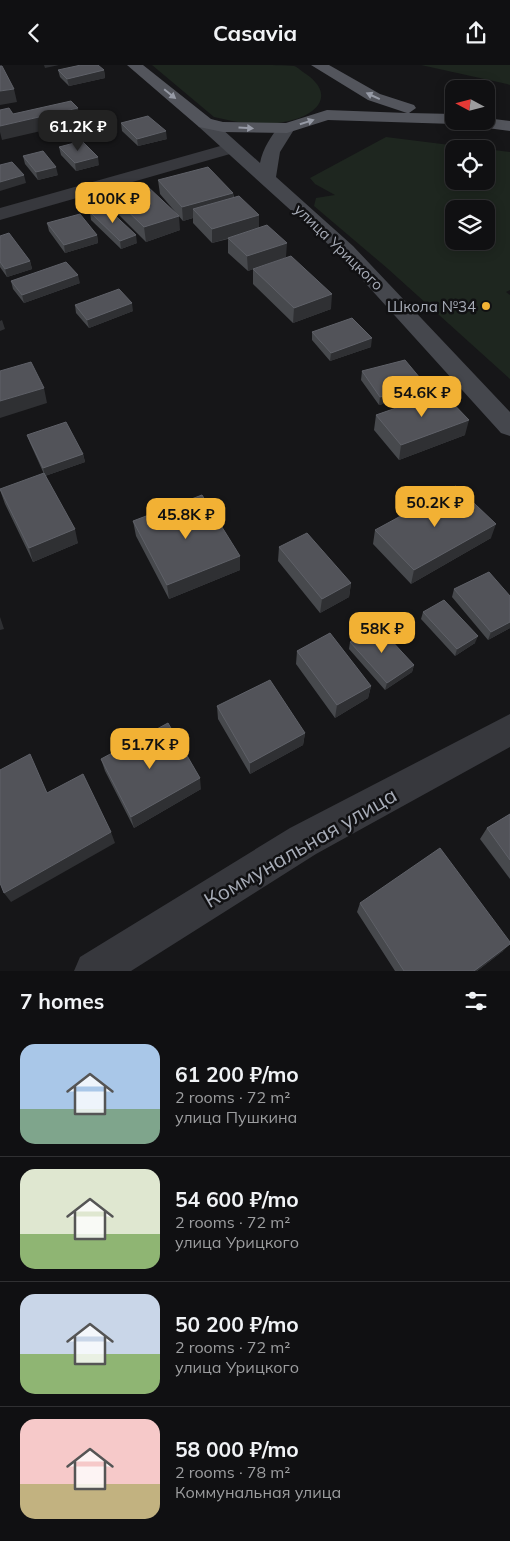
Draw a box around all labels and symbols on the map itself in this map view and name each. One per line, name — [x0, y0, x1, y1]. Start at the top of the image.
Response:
north arrow — [445, 80, 495, 130]
one-way arrow — [163, 88, 175, 100]
one-way arrow — [366, 91, 380, 99]
pin: 61.2K ₽ — [32, 109, 124, 152]
one-way arrow — [300, 117, 315, 125]
one-way arrow — [238, 125, 254, 133]
pin: 100K ₽ — [72, 181, 154, 224]
street label: улица Урицкого — [291, 200, 387, 294]
place label: Школа №34 — [387, 297, 476, 316]
marker: Школа №34 — [480, 300, 492, 312]
pin: 54.6K ₽ — [376, 375, 468, 418]
pin: 50.2K ₽ — [389, 485, 481, 528]
pin: 45.8K ₽ — [140, 497, 232, 540]
pin: 58K ₽ — [347, 611, 417, 654]
pin: 51.7K ₽ — [104, 727, 196, 770]
street label: Коммунальная улица — [199, 781, 401, 913]

